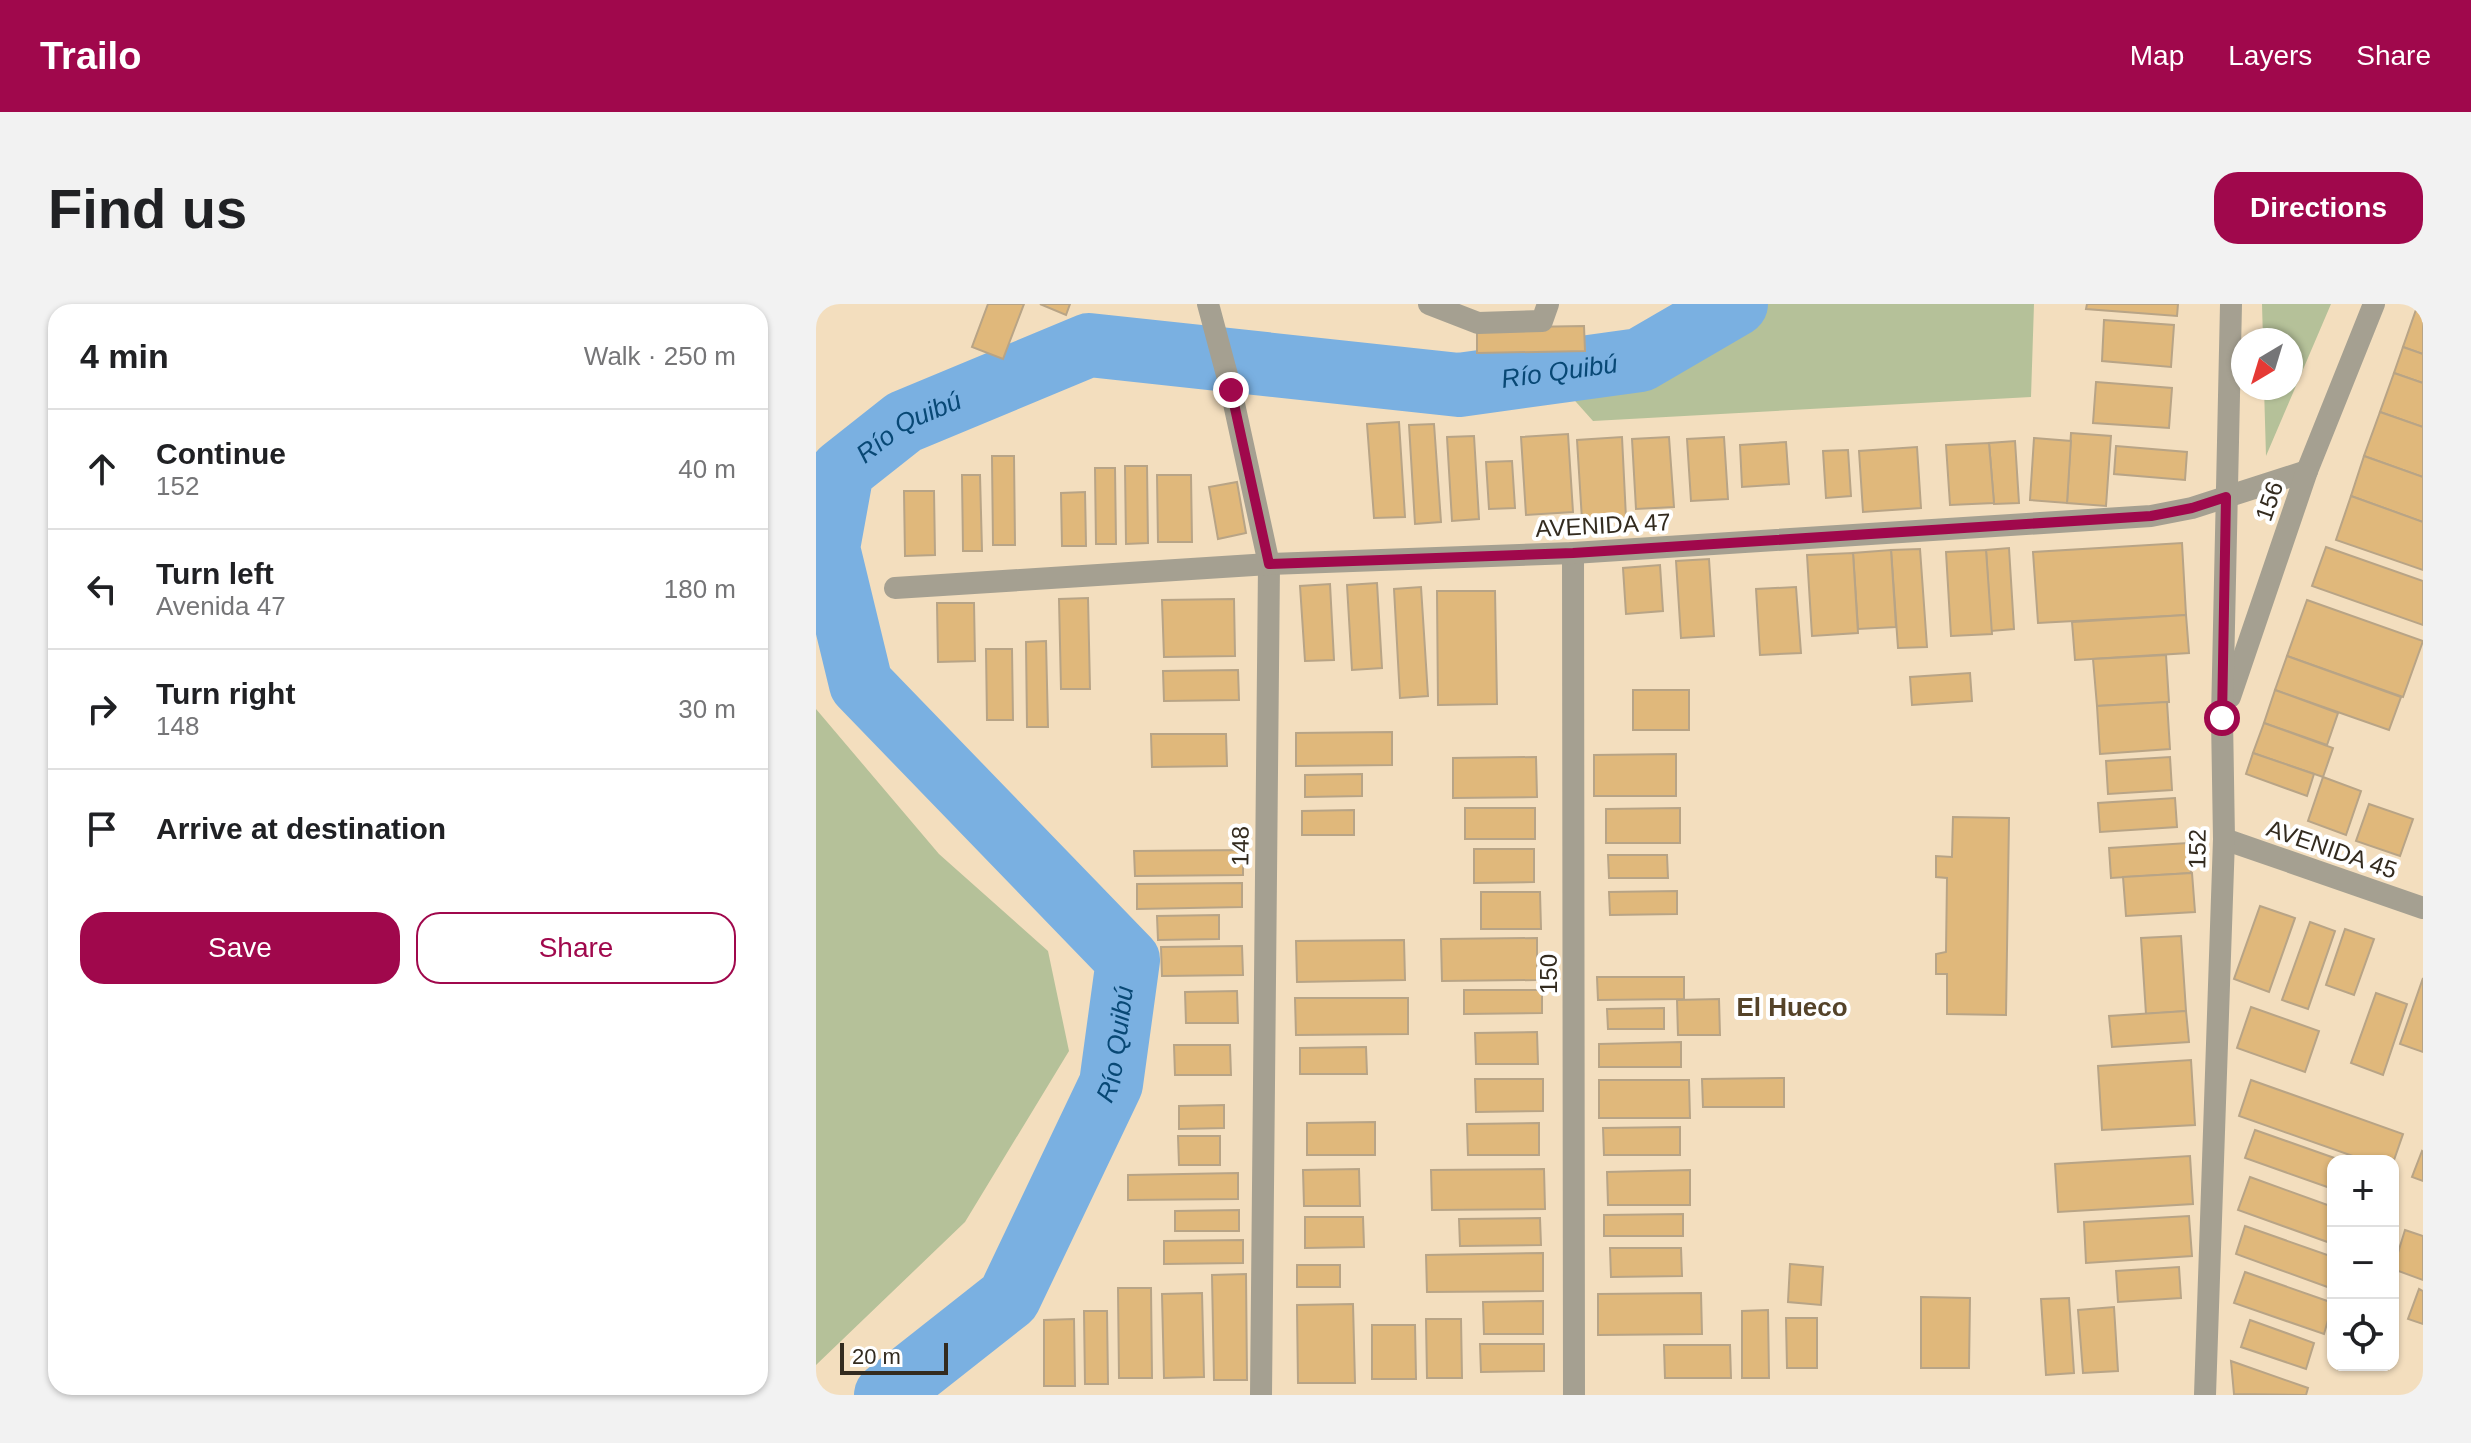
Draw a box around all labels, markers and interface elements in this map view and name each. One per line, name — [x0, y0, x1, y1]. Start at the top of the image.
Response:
text: Trailo — [40, 35, 141, 77]
text: Map — [2130, 40, 2184, 71]
text: Layers — [2228, 40, 2312, 71]
text: Share — [2356, 40, 2431, 71]
button: Directions — [2214, 172, 2423, 244]
text: Find us — [48, 177, 247, 240]
north arrow — [2231, 328, 2303, 400]
text: 4 min — [80, 337, 169, 375]
text: Walk · 250 m — [584, 341, 736, 371]
water label: Río Quibú — [1499, 348, 1619, 394]
route end — [1213, 372, 1249, 408]
water label: Río Quibú — [850, 385, 966, 469]
text: Continue — [156, 437, 286, 470]
icon: ahead — [80, 447, 124, 491]
text: 40 m — [678, 454, 736, 484]
text: 152 — [156, 471, 199, 501]
street label: 156 — [2250, 478, 2288, 524]
street label: AVENIDA 47 — [1535, 508, 1671, 542]
text: Turn left — [156, 557, 274, 590]
icon: left — [80, 567, 124, 611]
text: 180 m — [664, 574, 736, 604]
text: Avenida 47 — [156, 591, 286, 621]
text: Turn right — [156, 677, 295, 710]
icon: right — [80, 687, 124, 731]
text: 30 m — [678, 694, 736, 724]
route start — [2204, 700, 2240, 736]
text: 148 — [156, 711, 199, 741]
icon: arrive — [80, 807, 124, 851]
text: Arrive at destination — [156, 812, 446, 845]
street label: AVENIDA 45 — [2263, 814, 2401, 884]
street label: 148 — [1226, 826, 1254, 866]
street label: 152 — [2183, 829, 2211, 869]
button: Save — [80, 912, 400, 984]
button: Share — [416, 912, 736, 984]
street label: 150 — [1535, 954, 1562, 994]
water label: Río Quibú — [1090, 984, 1139, 1107]
district label: El Hueco — [1736, 992, 1848, 1022]
map controls — [2327, 1155, 2399, 1371]
button: + — [2327, 1155, 2399, 1227]
button: − — [2327, 1227, 2399, 1299]
button: locate — [2327, 1299, 2399, 1371]
scale bar — [840, 1339, 948, 1375]
text: 20 m — [852, 1344, 901, 1369]

